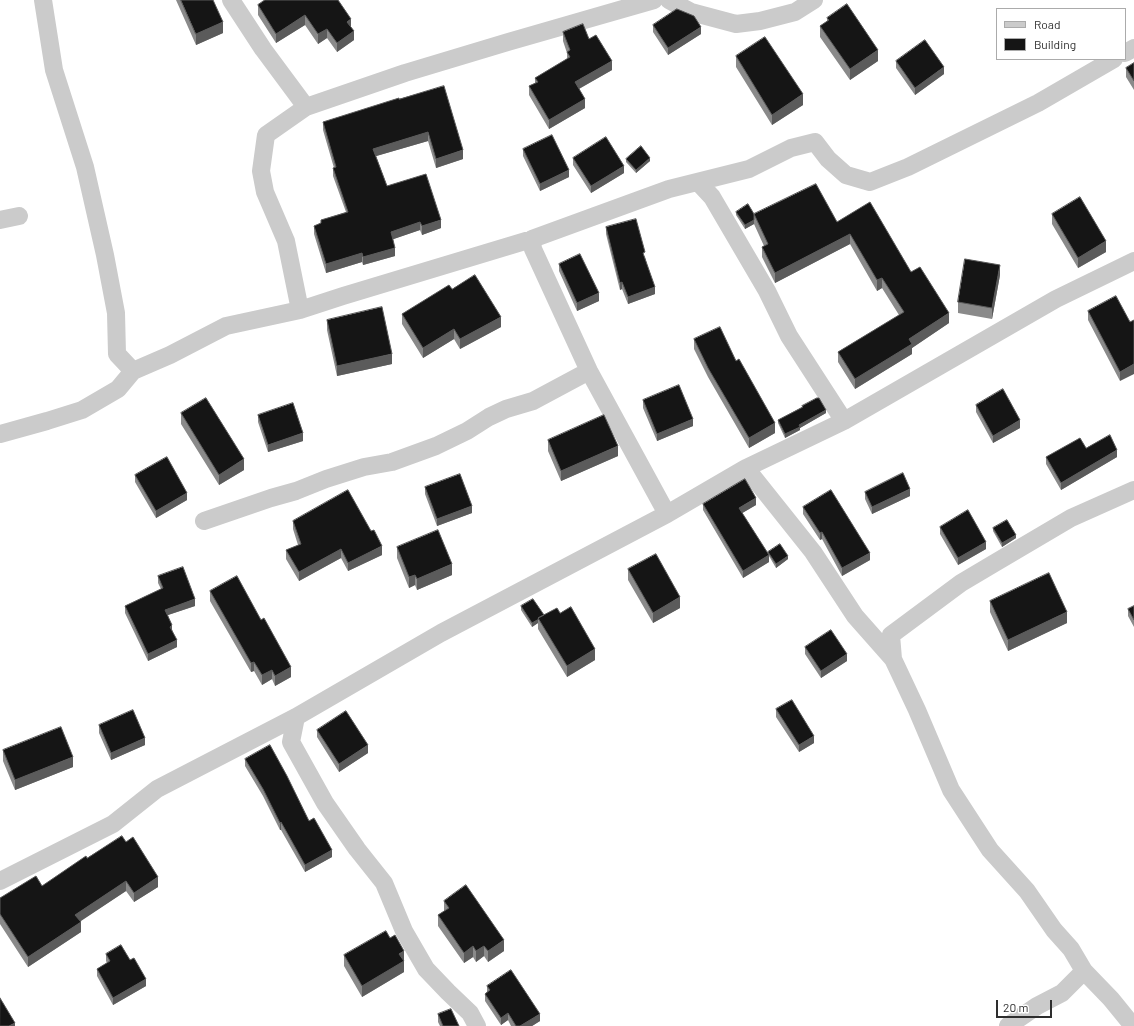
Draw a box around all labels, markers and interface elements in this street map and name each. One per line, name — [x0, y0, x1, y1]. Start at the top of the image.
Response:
legend — [996, 8, 1126, 60]
text: Road — [1034, 17, 1061, 31]
text: Building — [1034, 37, 1076, 51]
scale bar — [998, 992, 1054, 1018]
text: 20 m — [1003, 1000, 1029, 1014]

